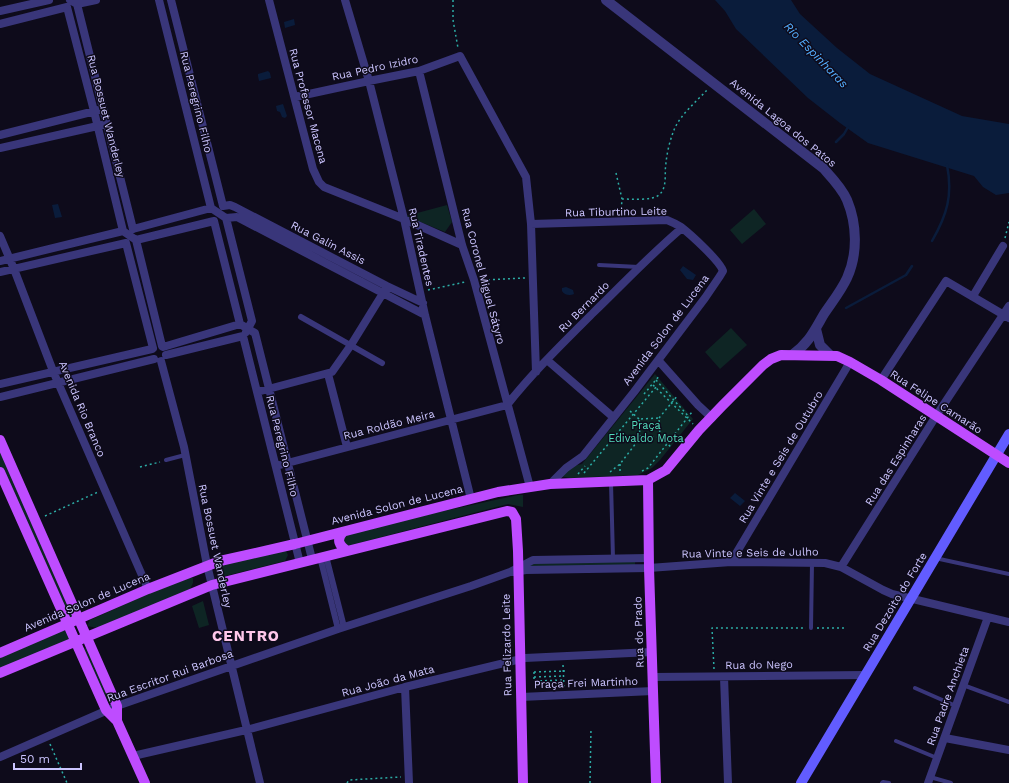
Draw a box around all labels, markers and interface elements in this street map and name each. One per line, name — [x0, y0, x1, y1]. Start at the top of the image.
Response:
water label: Rio Espinharas — [781, 19, 851, 91]
street label: Rua Professor Macena — [286, 47, 330, 165]
street label: Rua Peregrino Filho — [177, 50, 215, 154]
street label: Rua Pedro Izidro — [331, 52, 419, 84]
street label: Rua Bossuet Wanderley — [84, 53, 128, 179]
street label: Avenida Lagoa dos Patos — [727, 76, 839, 170]
street label: Rua Tiburtino Leite — [565, 205, 667, 219]
street label: Rua Coronel Miguel Sátyro — [458, 206, 508, 346]
street label: Rua Tiradentes — [406, 207, 436, 288]
street label: Rua Galin Assis — [289, 219, 368, 267]
street label: Avenida Solon de Lucena — [620, 272, 712, 388]
street label: Ru Bernardo — [556, 279, 612, 335]
street label: Avenida Rio Branco — [56, 359, 108, 459]
street label: Rua Felipe Camarão — [888, 367, 984, 437]
street label: Rua Vinte e Seis de Outubro — [736, 389, 826, 525]
street label: Rua Peregrino Filho — [263, 394, 301, 498]
street label: Rua Roldão Meira — [342, 407, 436, 443]
street label: Rua das Espinharas — [863, 412, 929, 508]
park label: Praça Edivaldo Mota — [608, 419, 684, 445]
street label: Avenida Solon de Lucena — [330, 482, 464, 528]
street label: Rua Bossuet Wanderley — [196, 483, 235, 609]
street label: Rua Vinte e Seis de Julho — [681, 545, 819, 561]
street label: Rua Dezoito do Forte — [860, 550, 930, 654]
street label: Avenida Solon de Lucena — [22, 570, 152, 634]
street label: Rua Felizardo Leite — [500, 594, 514, 696]
street label: Rua do Prado — [631, 596, 647, 668]
district label: CENTRO — [212, 627, 280, 645]
street label: Rua Padre Anchieta — [924, 645, 972, 747]
street label: Rua Escritor Rui Barbosa — [105, 647, 235, 705]
street label: Rua do Nego — [725, 658, 793, 672]
street label: Rua João da Mata — [340, 662, 436, 700]
street label: Praça Frei Martinho — [534, 675, 638, 691]
scale bar — [14, 745, 81, 771]
text: 50 m — [20, 752, 50, 766]

